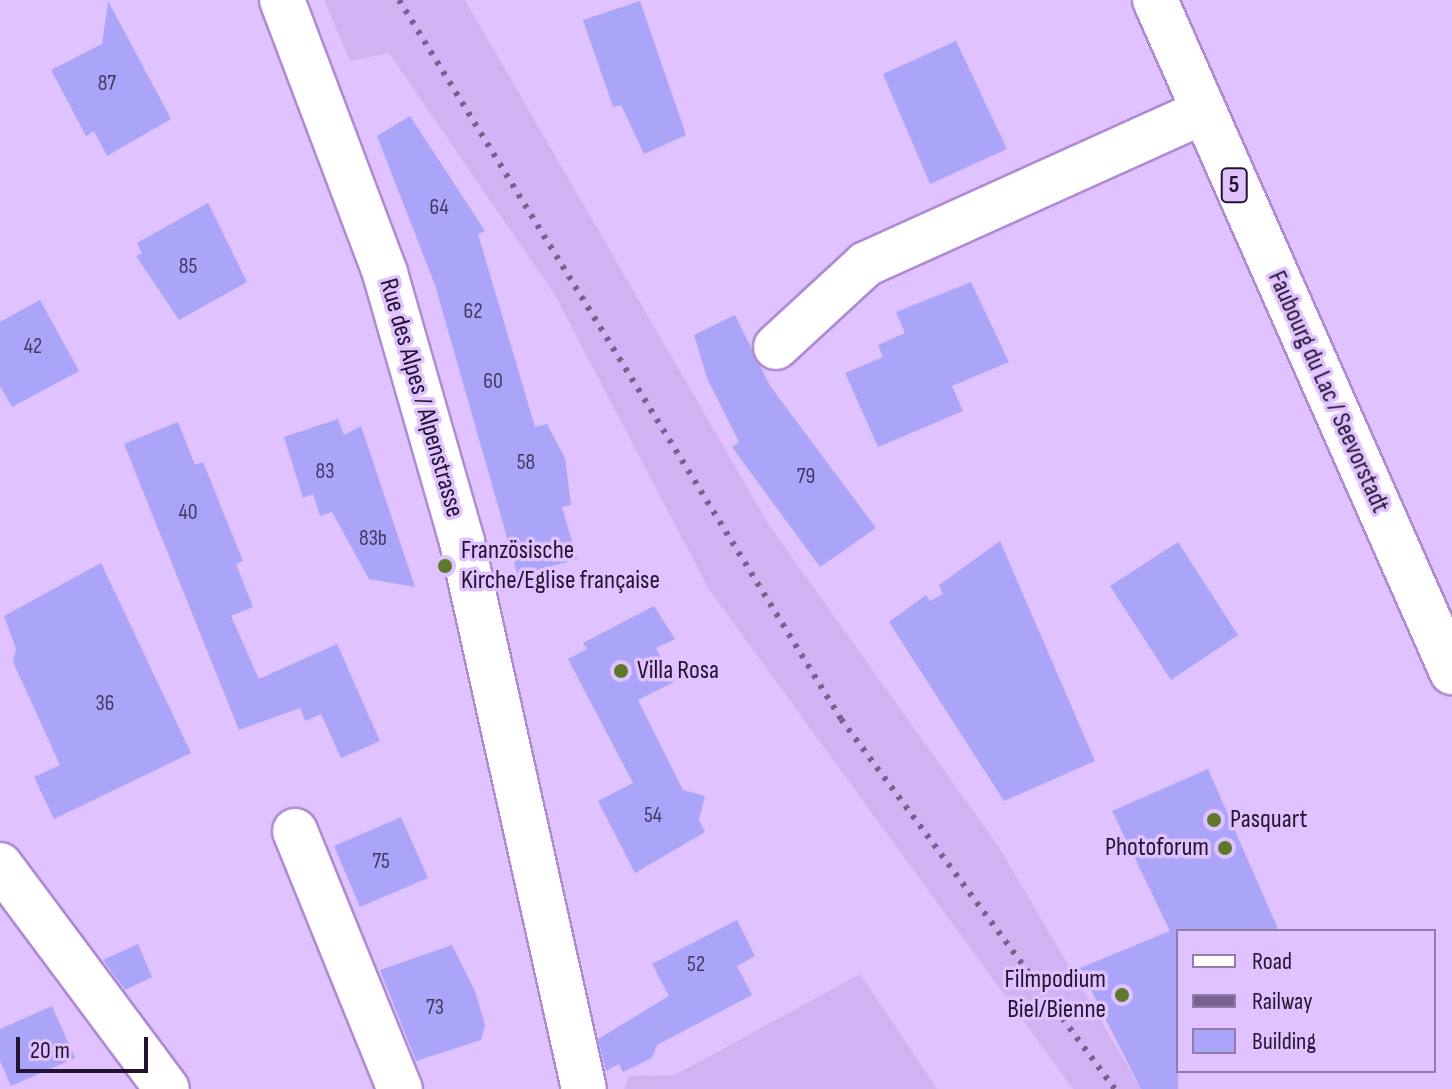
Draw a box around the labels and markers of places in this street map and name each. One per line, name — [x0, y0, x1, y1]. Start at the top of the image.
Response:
place label: Französische Kirche/Eglise française — [461, 535, 660, 596]
marker: Französische Kirche/Eglise française — [436, 557, 454, 575]
place label: Villa Rosa — [637, 655, 719, 687]
marker: Villa Rosa — [612, 662, 630, 680]
place label: Pasquart — [1230, 804, 1307, 836]
marker: Pasquart — [1205, 811, 1223, 829]
place label: Photoforum — [1105, 832, 1209, 864]
marker: Photoforum — [1216, 839, 1234, 857]
place label: Filmpodium Biel/Bienne — [1005, 964, 1106, 1026]
marker: Filmpodium Biel/Bienne — [1113, 986, 1131, 1004]

